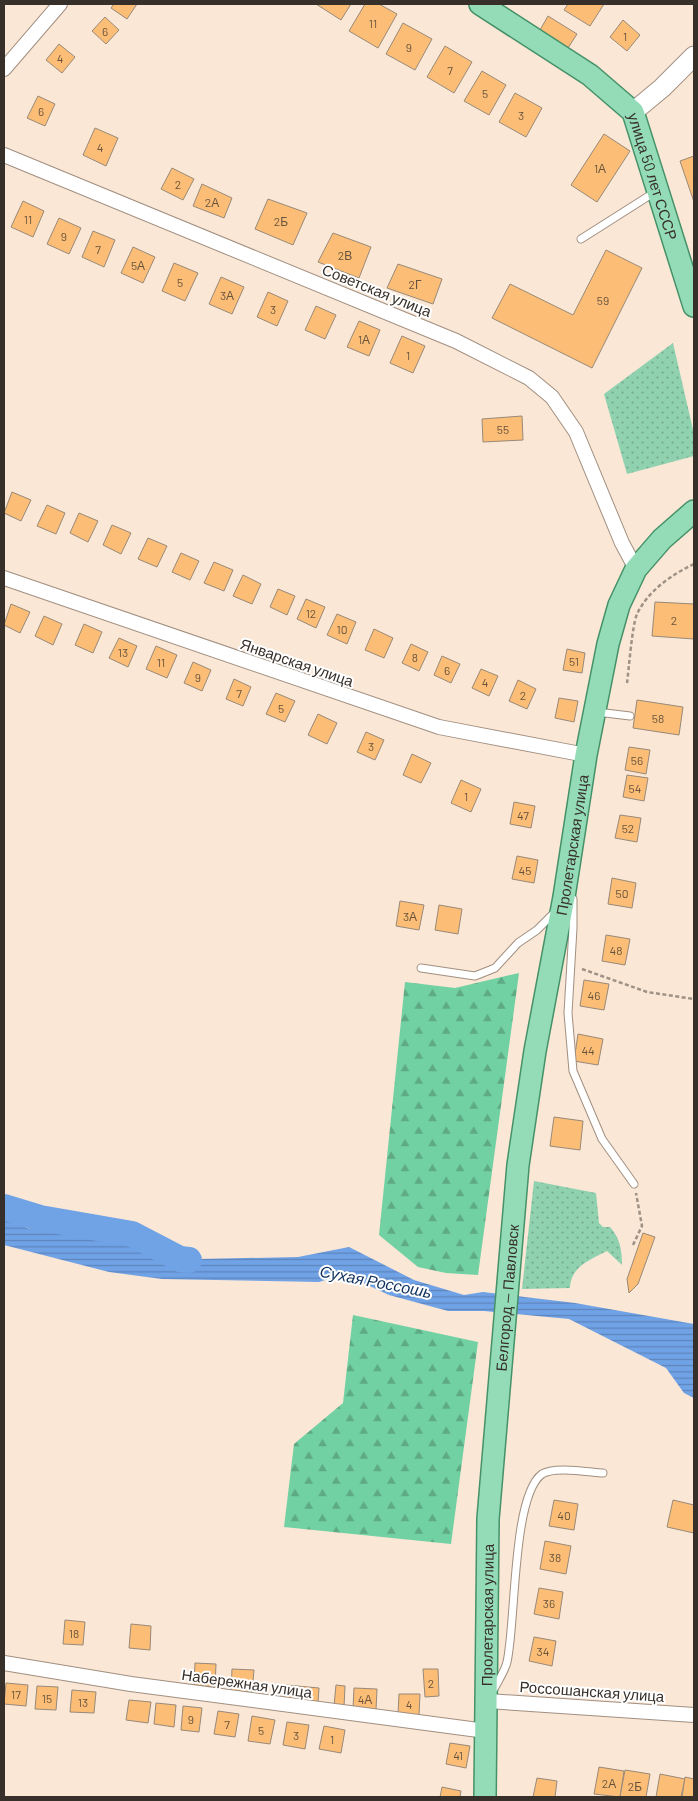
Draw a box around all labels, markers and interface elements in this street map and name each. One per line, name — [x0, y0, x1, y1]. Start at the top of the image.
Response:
house number: 11 — [369, 16, 377, 30]
house number: 6 — [102, 24, 108, 38]
house number: 1 — [623, 29, 627, 43]
house number: 9 — [406, 40, 412, 54]
house number: 4 — [57, 51, 63, 65]
house number: 7 — [447, 63, 453, 77]
house number: 5 — [482, 86, 488, 100]
house number: 6 — [38, 104, 44, 118]
house number: 3 — [518, 108, 524, 122]
street label: улица 50 лет СССР — [625, 110, 682, 242]
house number: 4 — [97, 140, 103, 154]
house number: 1А — [594, 161, 606, 175]
house number: 2 — [175, 177, 181, 191]
house number: 2А — [205, 195, 219, 209]
house number: 11 — [24, 212, 32, 226]
house number: 2Б — [274, 214, 288, 228]
house number: 9 — [61, 229, 67, 243]
house number: 7 — [95, 242, 101, 256]
house number: 2В — [338, 248, 352, 262]
house number: 5А — [131, 258, 145, 272]
street label: Советская улица — [320, 260, 435, 320]
house number: 5 — [177, 275, 183, 289]
house number: 2Г — [409, 277, 422, 291]
house number: 3А — [220, 288, 234, 302]
house number: 59 — [597, 293, 609, 307]
house number: 3 — [270, 302, 276, 316]
house number: 1А — [358, 332, 370, 346]
house number: 1 — [406, 348, 410, 362]
house number: 55 — [497, 422, 509, 436]
house number: 12 — [306, 606, 316, 620]
house number: 2 — [671, 613, 677, 627]
house number: 10 — [337, 622, 347, 636]
street label: Январская улица — [238, 634, 357, 690]
house number: 13 — [118, 645, 128, 659]
house number: 8 — [412, 650, 418, 664]
house number: 51 — [569, 654, 579, 668]
house number: 11 — [157, 655, 165, 669]
house number: 6 — [444, 663, 450, 677]
house number: 9 — [195, 670, 201, 684]
house number: 4 — [482, 675, 488, 689]
house number: 7 — [236, 686, 242, 700]
house number: 2 — [520, 688, 526, 702]
house number: 5 — [278, 701, 284, 715]
house number: 58 — [652, 711, 664, 725]
house number: 3 — [368, 739, 374, 753]
house number: 56 — [631, 753, 643, 767]
street label: Пролетарская улица — [552, 773, 592, 917]
house number: 54 — [629, 781, 641, 795]
house number: 1 — [464, 789, 468, 803]
house number: 47 — [517, 808, 529, 822]
house number: 52 — [622, 821, 634, 835]
house number: 45 — [519, 863, 531, 877]
house number: 50 — [616, 886, 628, 900]
house number: 3А — [403, 909, 417, 923]
house number: 48 — [610, 943, 622, 957]
house number: 46 — [588, 988, 600, 1002]
house number: 44 — [581, 1043, 595, 1057]
street label: Белгород — Павловск — [492, 1223, 522, 1372]
water label: Сухая Россошь — [318, 1261, 434, 1301]
house number: 40 — [557, 1508, 571, 1522]
street label: Пролетарская улица — [477, 1543, 497, 1686]
house number: 38 — [549, 1550, 561, 1564]
house number: 36 — [543, 1596, 555, 1610]
house number: 18 — [69, 1626, 79, 1640]
house number: 34 — [537, 1644, 549, 1658]
street label: Набережная улица — [181, 1665, 314, 1701]
house number: 2 — [428, 1676, 434, 1690]
street label: Россошанская улица — [519, 1677, 666, 1705]
house number: 17 — [11, 1687, 21, 1701]
house number: 15 — [42, 1691, 52, 1705]
house number: 4А — [358, 1692, 372, 1706]
house number: 13 — [78, 1695, 88, 1709]
house number: 4 — [406, 1697, 412, 1711]
house number: 9 — [188, 1712, 194, 1726]
house number: 7 — [224, 1717, 230, 1731]
house number: 5 — [258, 1723, 264, 1737]
house number: 3 — [293, 1728, 299, 1742]
house number: 1 — [330, 1732, 334, 1746]
house number: 41 — [453, 1748, 463, 1762]
house number: 2А — [602, 1776, 616, 1790]
house number: 2Б — [628, 1779, 642, 1793]

